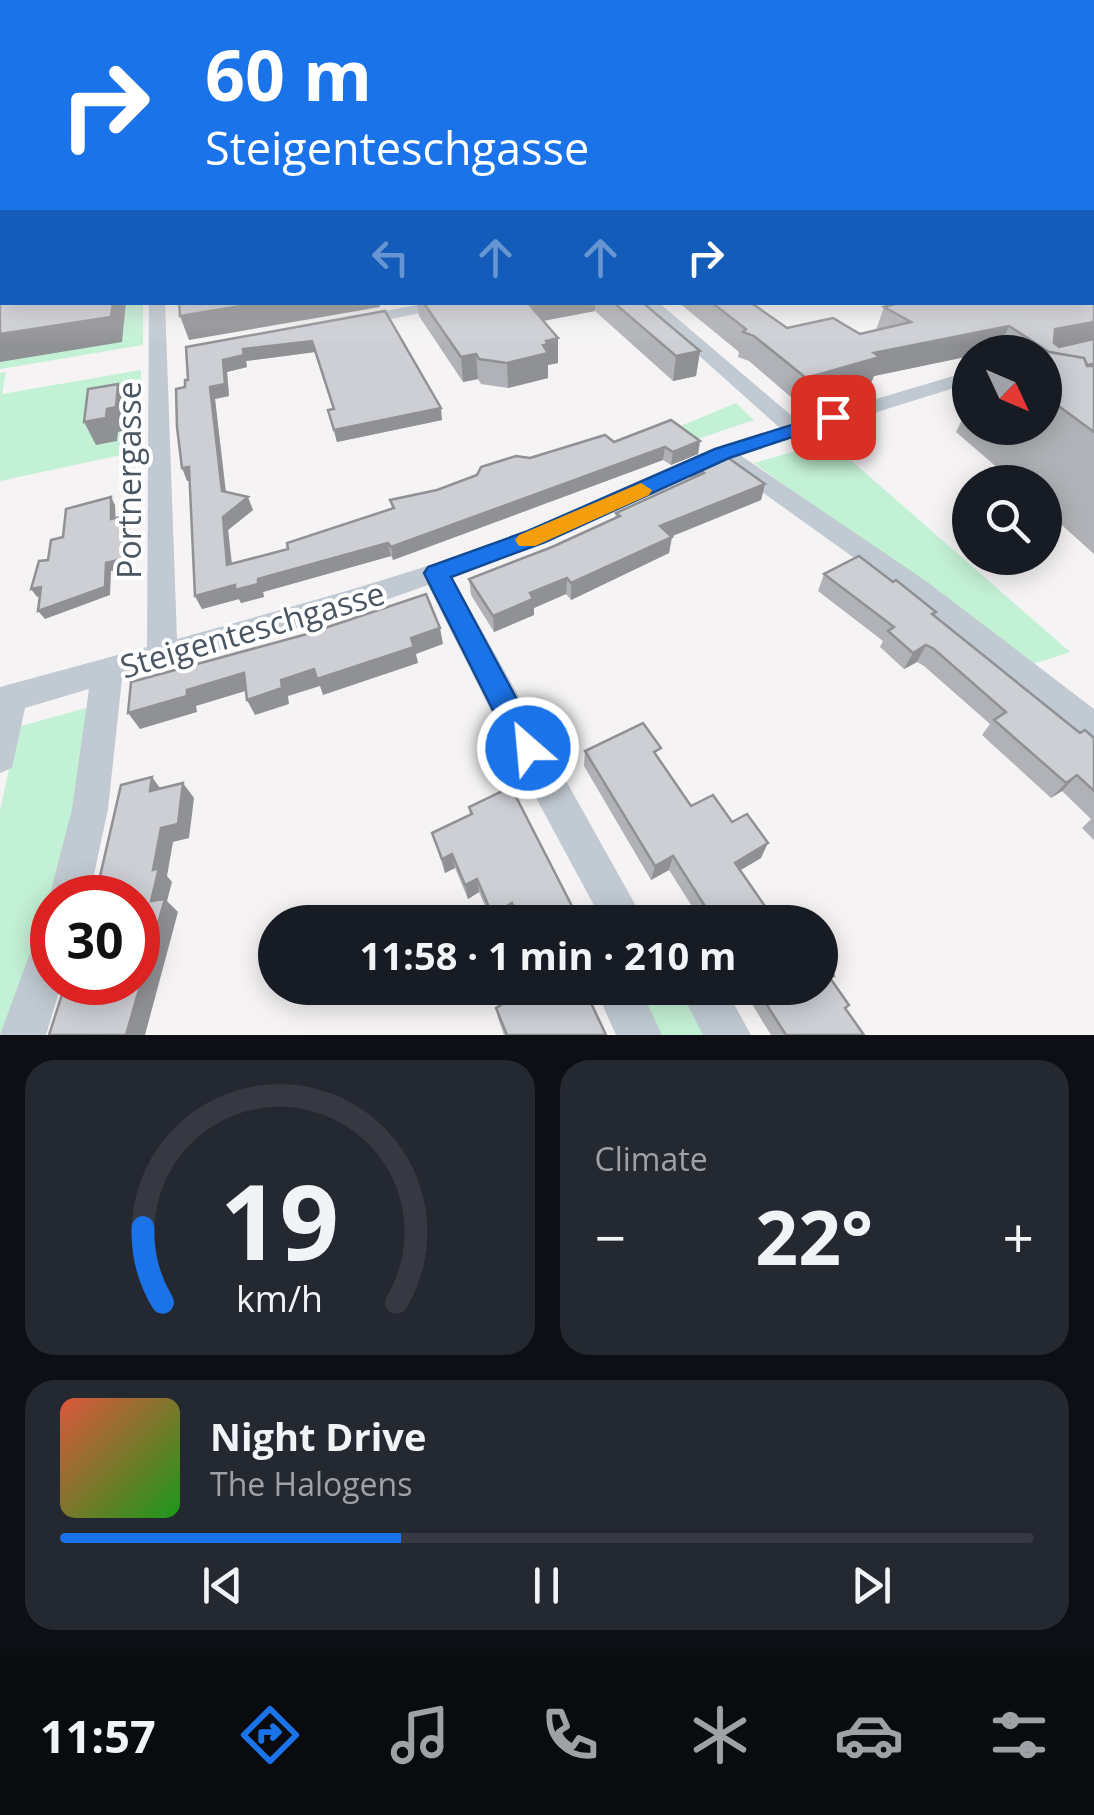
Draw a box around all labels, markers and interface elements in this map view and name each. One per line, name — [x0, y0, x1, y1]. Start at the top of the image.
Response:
text: 60 m — [205, 26, 372, 122]
icon: right — [40, 40, 170, 170]
text: Steigenteschgasse — [205, 117, 589, 178]
icon: left — [363, 230, 418, 285]
icon: ahead — [468, 230, 523, 285]
icon: ahead — [573, 230, 628, 285]
icon: right — [678, 230, 733, 285]
north arrow — [952, 335, 1062, 445]
map controls — [952, 335, 1062, 575]
pin — [791, 375, 876, 460]
street label: Portnergasse — [107, 381, 150, 579]
icon: arrive — [806, 390, 861, 445]
button: search — [952, 465, 1062, 575]
street label: Steigenteschgasse — [115, 571, 389, 687]
position arrow — [476, 696, 580, 800]
speed limit sign: 30 — [30, 875, 160, 1005]
text: 11:58 · 1 min · 210 m — [360, 929, 736, 981]
text: Climate — [595, 1137, 708, 1180]
text: 19 — [220, 1149, 339, 1290]
text: 22° — [755, 1185, 873, 1287]
text: − — [595, 1199, 626, 1274]
text: + — [1003, 1199, 1034, 1274]
text: km/h — [236, 1274, 323, 1322]
text: Night Drive — [210, 1410, 426, 1462]
text: The Halogens — [210, 1462, 412, 1505]
icon: previous — [195, 1558, 250, 1613]
icon: pause — [519, 1558, 574, 1613]
icon: next — [844, 1558, 899, 1613]
icon: directions — [235, 1700, 305, 1770]
icon: music — [385, 1700, 455, 1770]
icon: phone — [535, 1700, 605, 1770]
icon: climate — [685, 1700, 755, 1770]
icon: car — [834, 1700, 904, 1770]
icon: filters — [984, 1700, 1054, 1770]
text: 11:57 — [40, 1705, 156, 1766]

